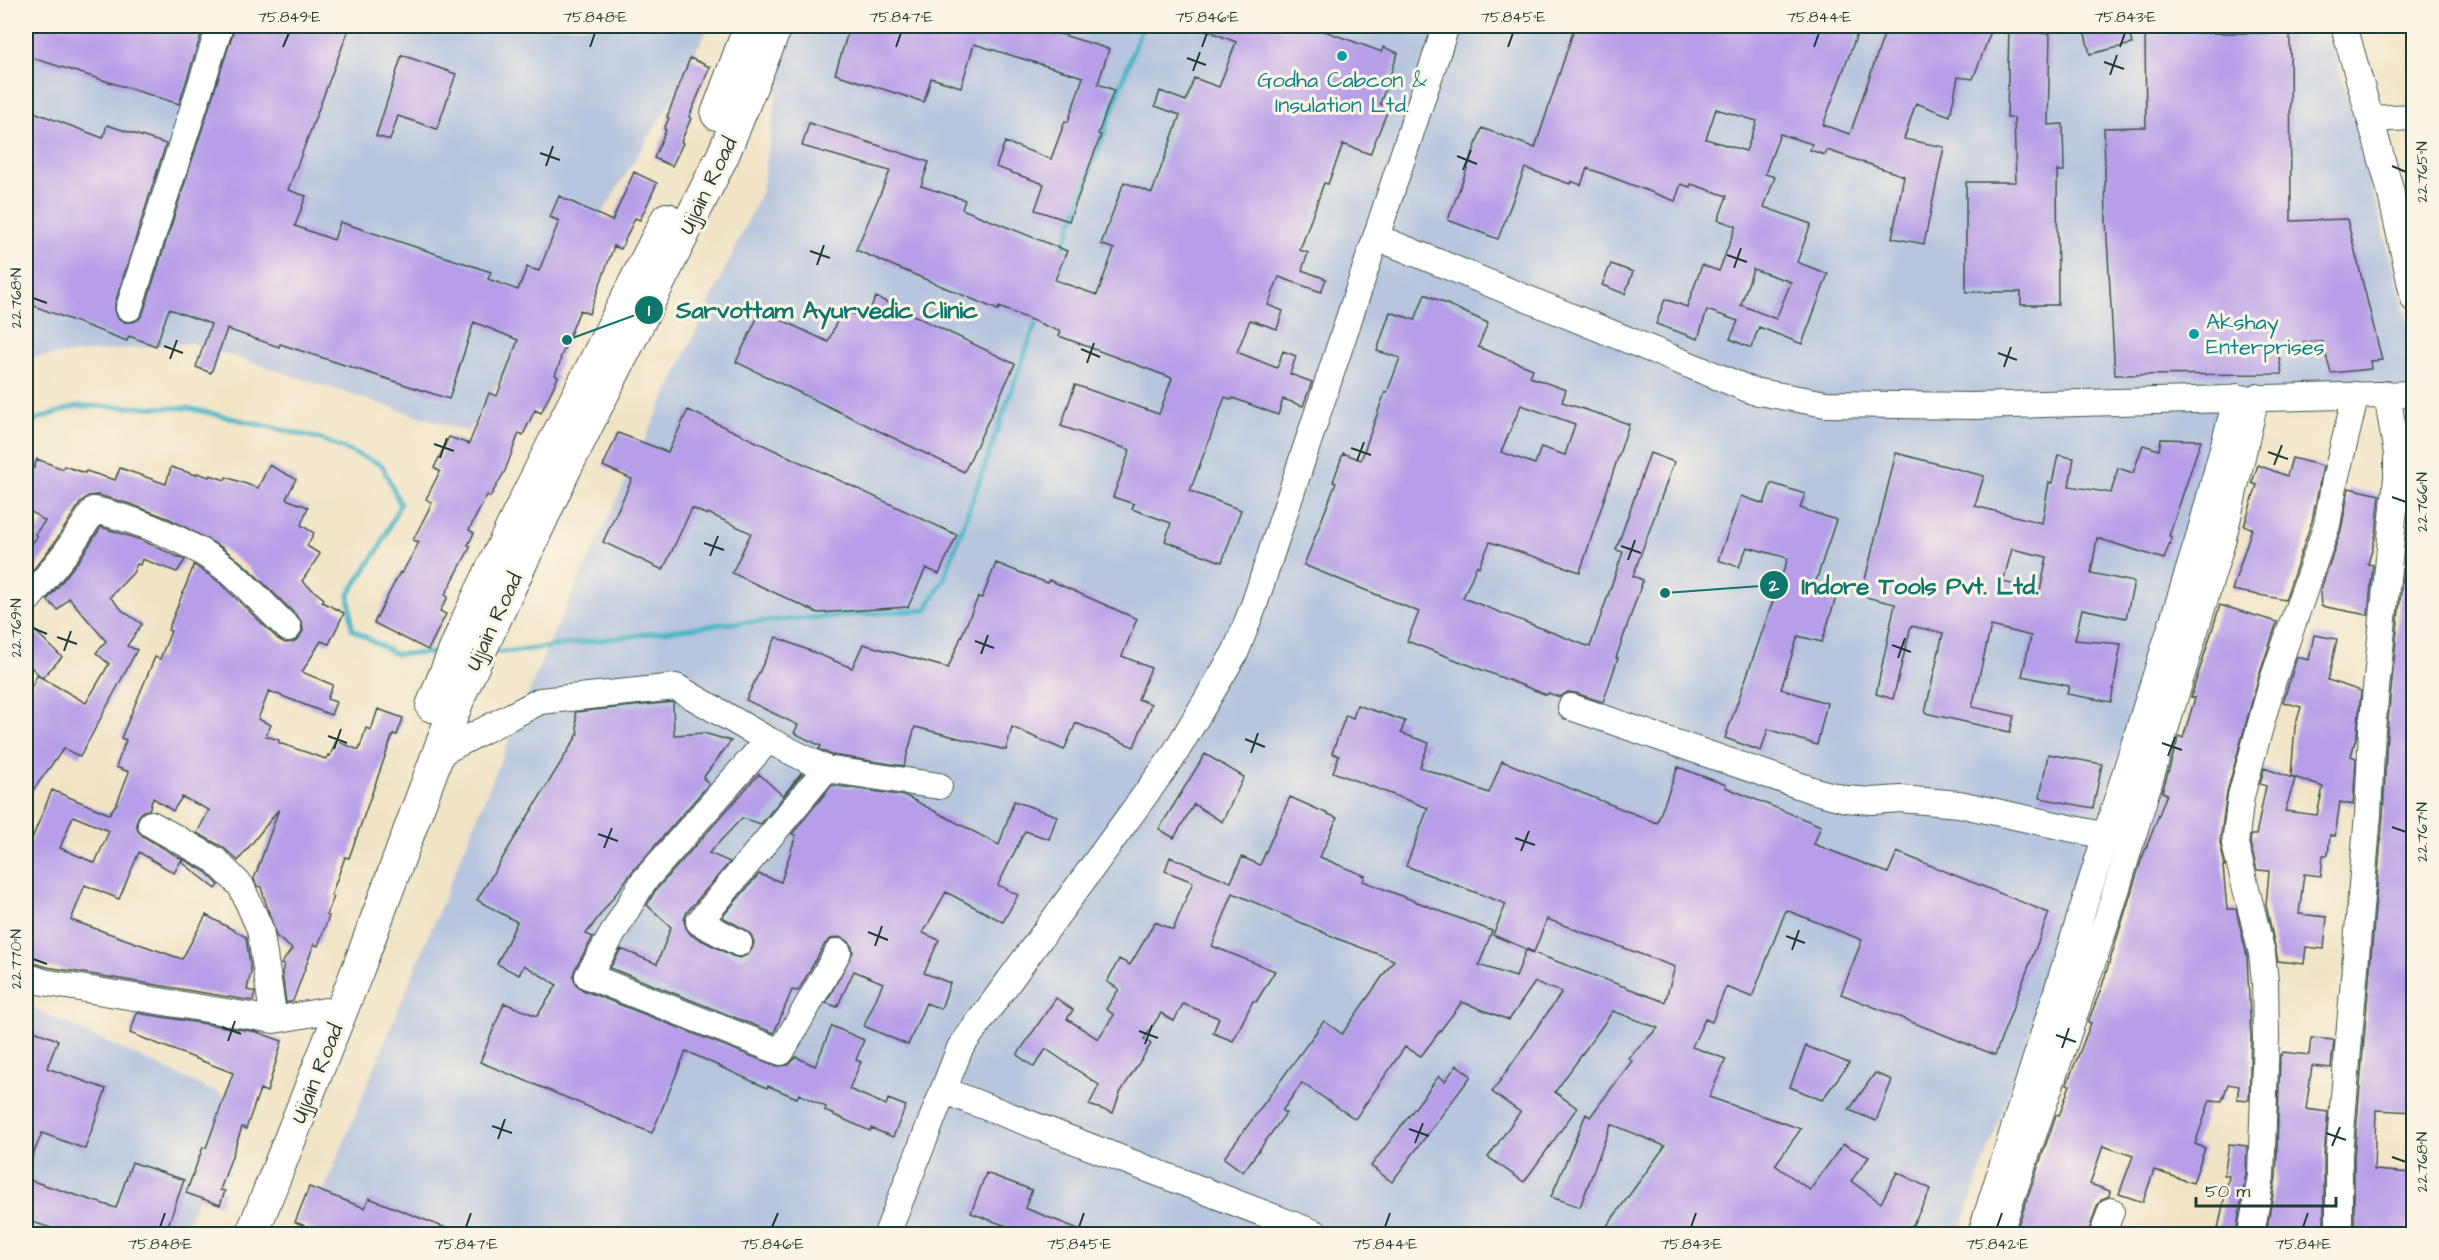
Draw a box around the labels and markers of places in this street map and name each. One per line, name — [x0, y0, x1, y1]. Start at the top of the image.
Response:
marker: Godha Cabcon & Insulation Ltd. — [1335, 49, 1349, 63]
place label: Godha Cabcon & Insulation Ltd. — [1257, 65, 1427, 121]
callout: Sarvottam Ayurvedic Clinic — [634, 289, 990, 331]
place label: Akshay Enterprises — [2206, 307, 2325, 363]
marker: Akshay Enterprises — [2187, 327, 2201, 341]
callout: Indore Tools Pvt. Ltd. — [1759, 564, 2051, 606]

